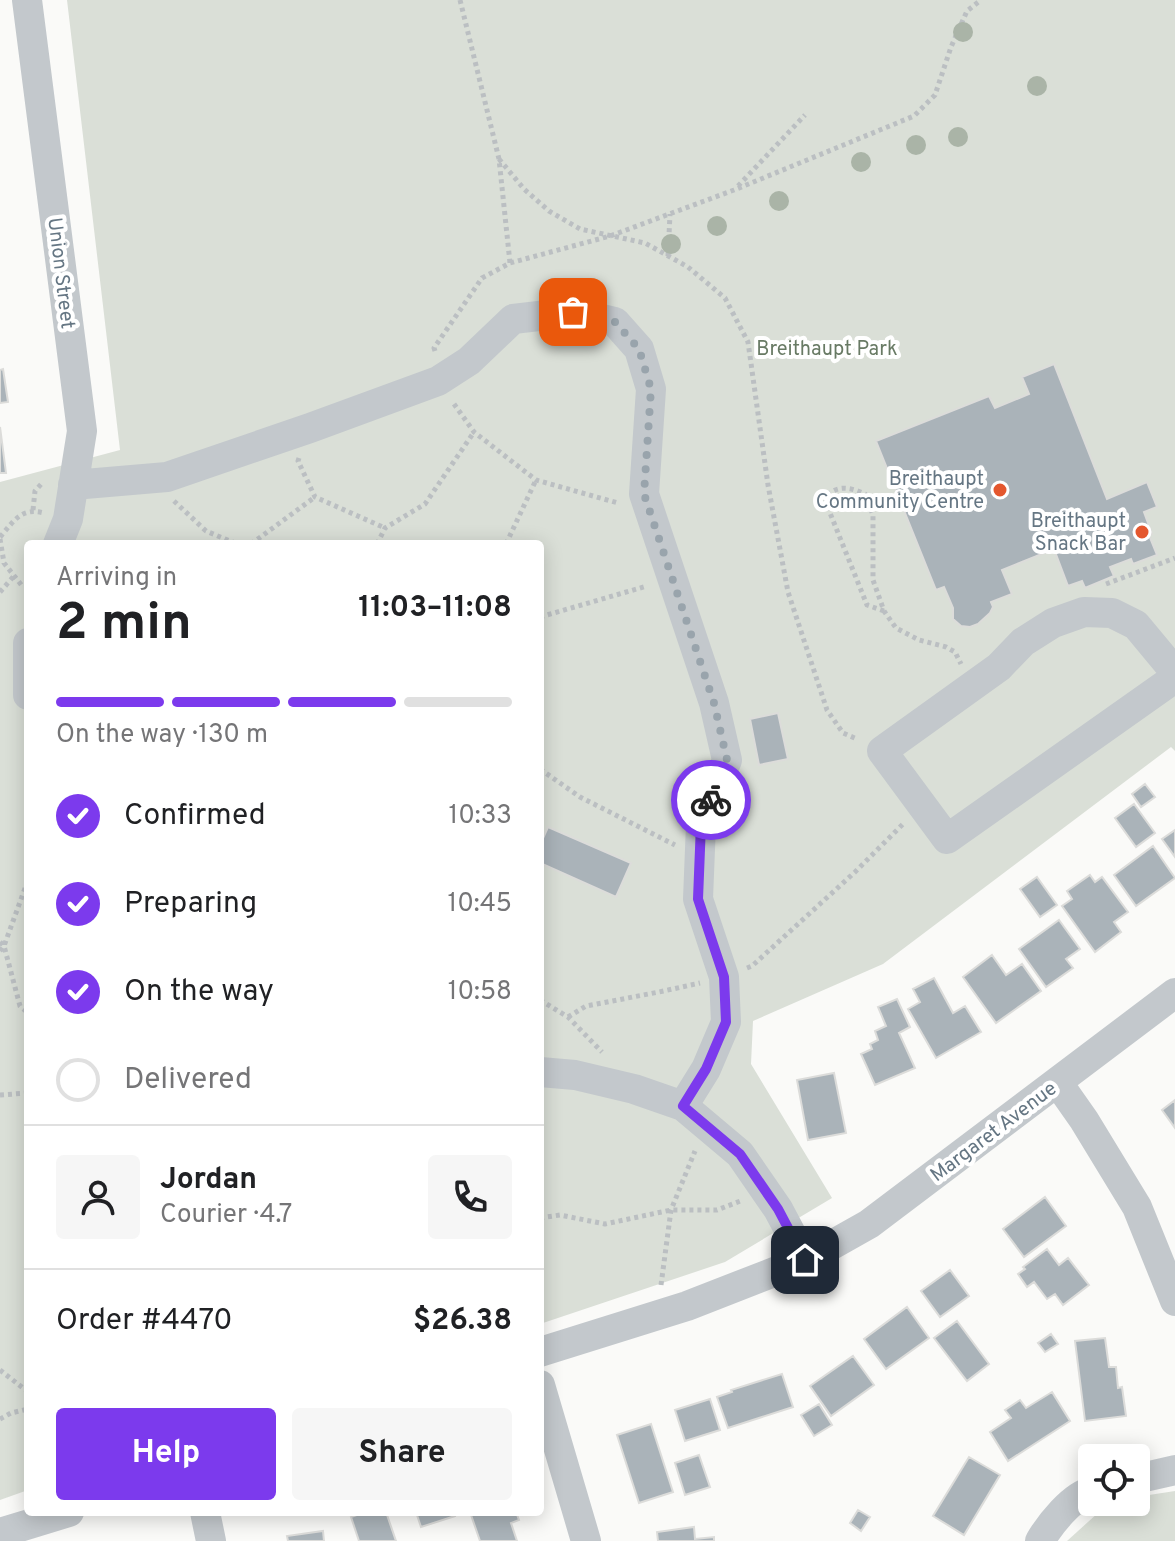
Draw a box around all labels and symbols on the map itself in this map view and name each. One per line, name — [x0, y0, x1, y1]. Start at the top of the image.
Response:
street label: Union Street — [40, 216, 80, 331]
pin — [539, 278, 607, 346]
park label: Breithaupt Park — [756, 337, 898, 363]
place label: Breithaupt Community Centre — [816, 467, 984, 516]
marker: Breithaupt Community Centre — [991, 481, 1009, 499]
place label: Breithaupt Snack Bar — [1031, 509, 1126, 558]
marker: Breithaupt Snack Bar — [1133, 523, 1151, 541]
courier — [671, 760, 751, 840]
street label: Margaret Avenue — [926, 1077, 1063, 1189]
pin — [771, 1226, 839, 1294]

